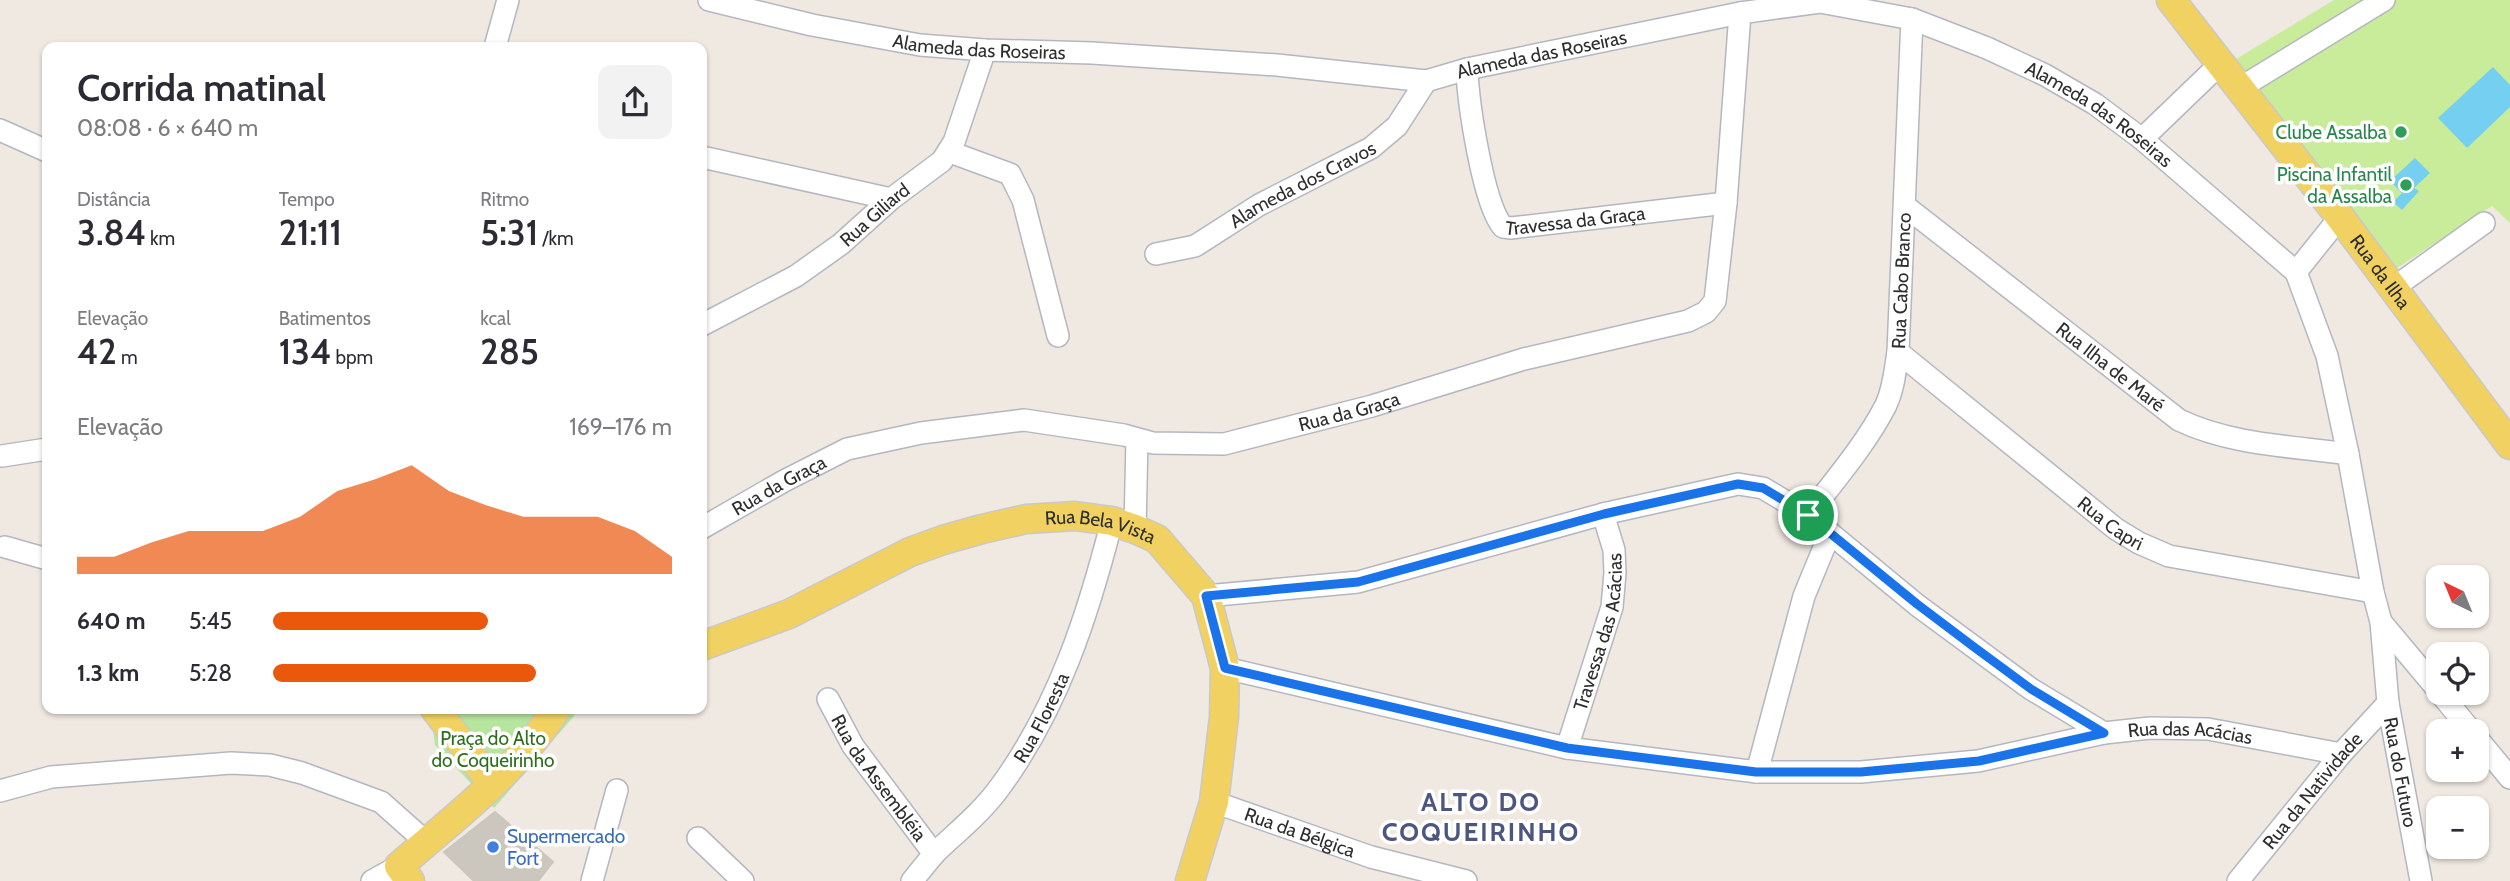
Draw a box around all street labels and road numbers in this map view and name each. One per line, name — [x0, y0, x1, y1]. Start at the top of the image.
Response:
street label: Alameda das Roseiras — [1453, 25, 1629, 83]
street label: Alameda das Roseiras — [891, 29, 1066, 64]
street label: Alameda das Roseiras — [2022, 56, 2178, 172]
street label: Alameda dos Cravos — [1225, 136, 1380, 233]
street label: Rua Giliard — [835, 178, 914, 251]
street label: Travessa da Graça — [1504, 201, 1646, 240]
street label: Rua Cabo Branco — [1887, 212, 1915, 349]
street label: Rua da Ilha — [2345, 230, 2416, 313]
street label: Rua Ilha de Maré — [2052, 317, 2170, 417]
street label: Rua da Graça — [1296, 387, 1402, 436]
street label: Rua da Graça — [728, 450, 830, 520]
street label: Rua Capri — [2073, 491, 2147, 555]
street label: Rua Bela Vista — [1044, 505, 1159, 548]
street label: Travessa das Acácias — [1568, 553, 1627, 713]
street label: Rua Floresta — [1008, 669, 1074, 767]
street label: Rua da Assembléia — [827, 710, 932, 846]
street label: Rua do Futuro — [2379, 715, 2422, 829]
street label: Rua das Acácias — [2127, 716, 2255, 749]
street label: Rua da Natividade — [2257, 727, 2367, 853]
street label: Rua da Bélgica — [1241, 802, 1358, 862]

